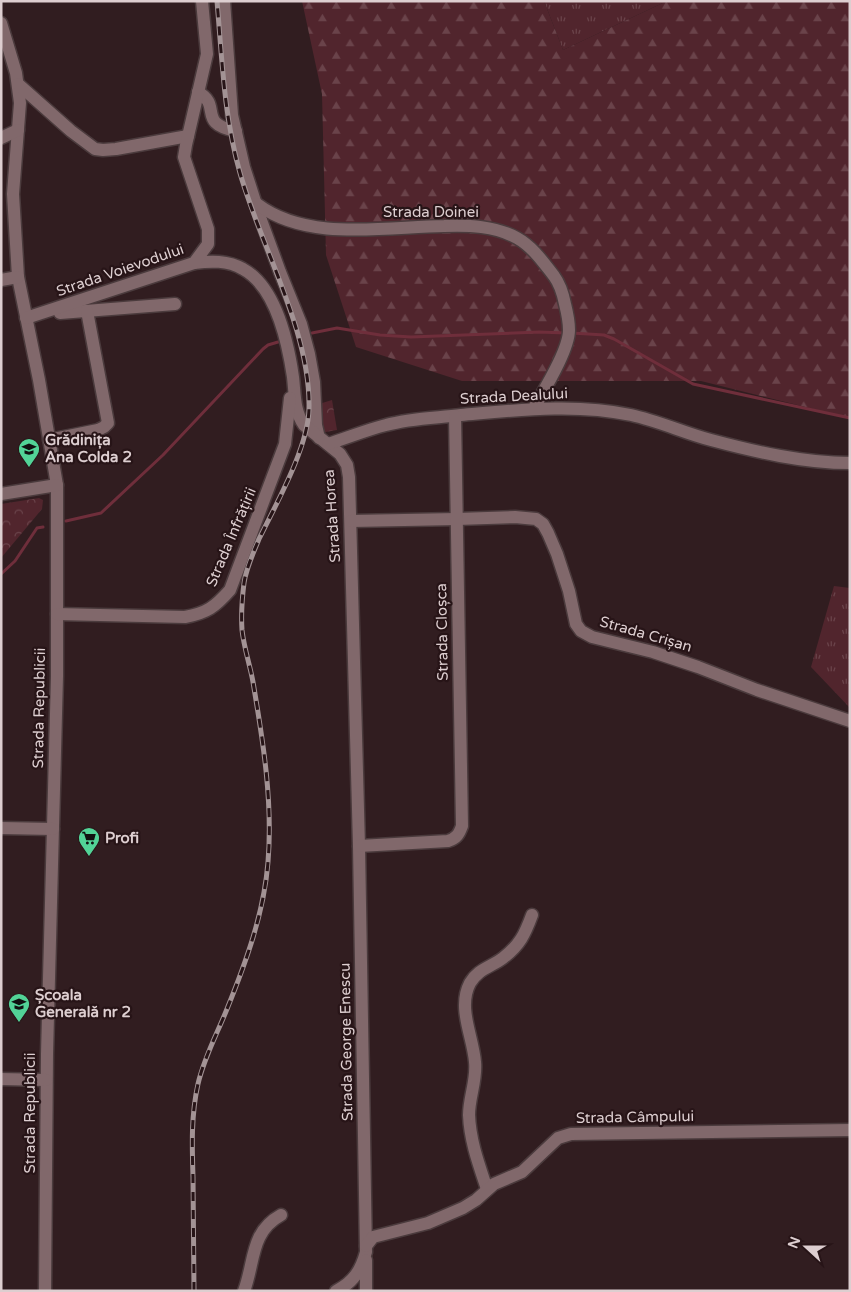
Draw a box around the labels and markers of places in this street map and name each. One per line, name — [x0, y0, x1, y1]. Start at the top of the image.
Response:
place label: Grădinița Ana Colda 2 — [45, 431, 132, 466]
school or university icon: Grădinița Ana Colda 2 — [17, 437, 41, 468]
supermarket icon: Profi — [77, 826, 101, 857]
place label: Profi — [105, 829, 139, 847]
place label: Școala Generală nr 2 — [35, 986, 131, 1021]
school or university icon: Școala Generală nr 2 — [7, 992, 31, 1023]

